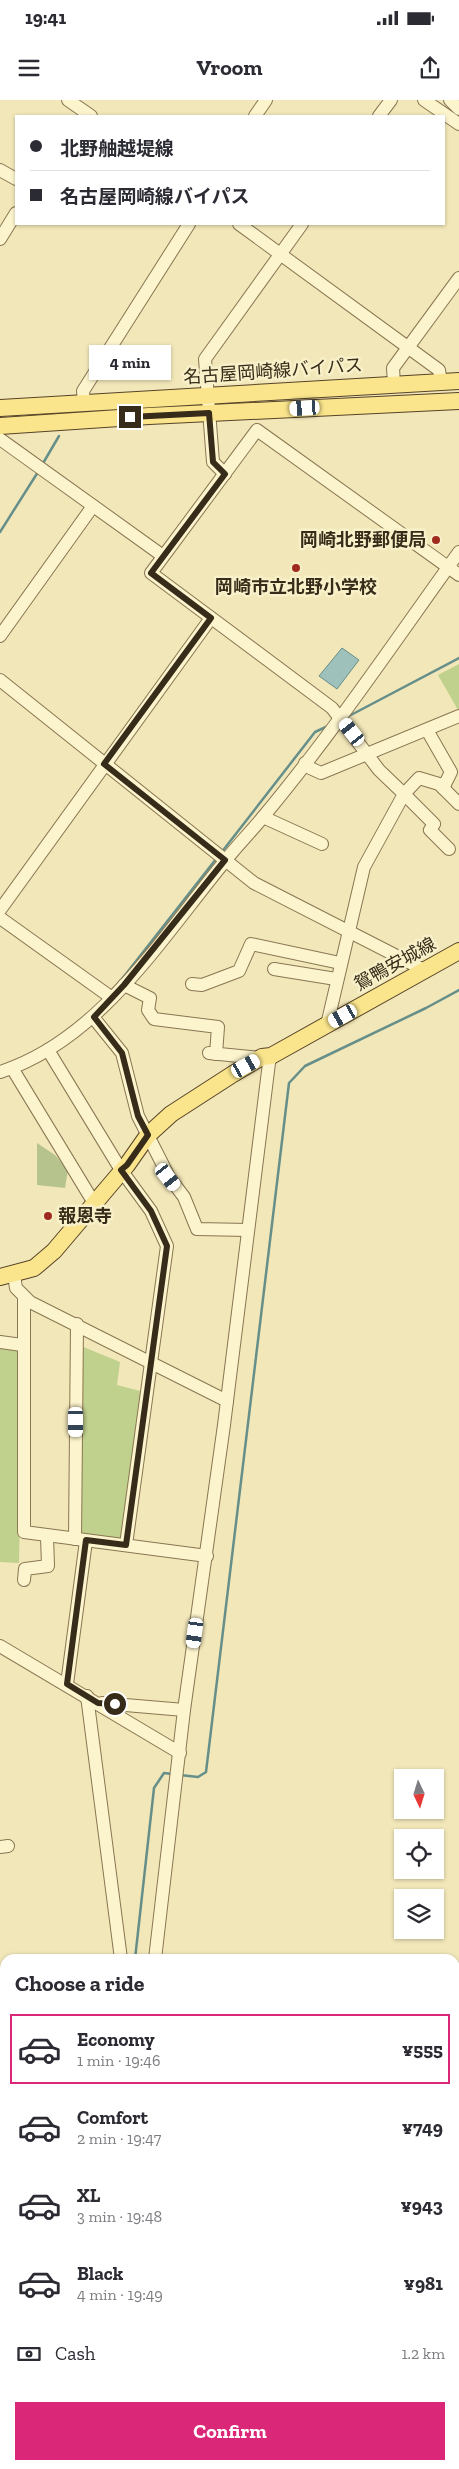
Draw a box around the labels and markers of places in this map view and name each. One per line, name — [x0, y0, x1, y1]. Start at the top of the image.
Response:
place label: 岡崎北野郵便局 — [300, 529, 426, 551]
marker: 岡崎北野郵便局 — [430, 534, 442, 546]
marker: 岡崎市立北野小学校 — [290, 562, 302, 574]
place label: 岡崎市立北野小学校 — [215, 576, 377, 598]
place label: 報恩寺 — [58, 1205, 112, 1227]
marker: 報恩寺 — [42, 1210, 54, 1222]

